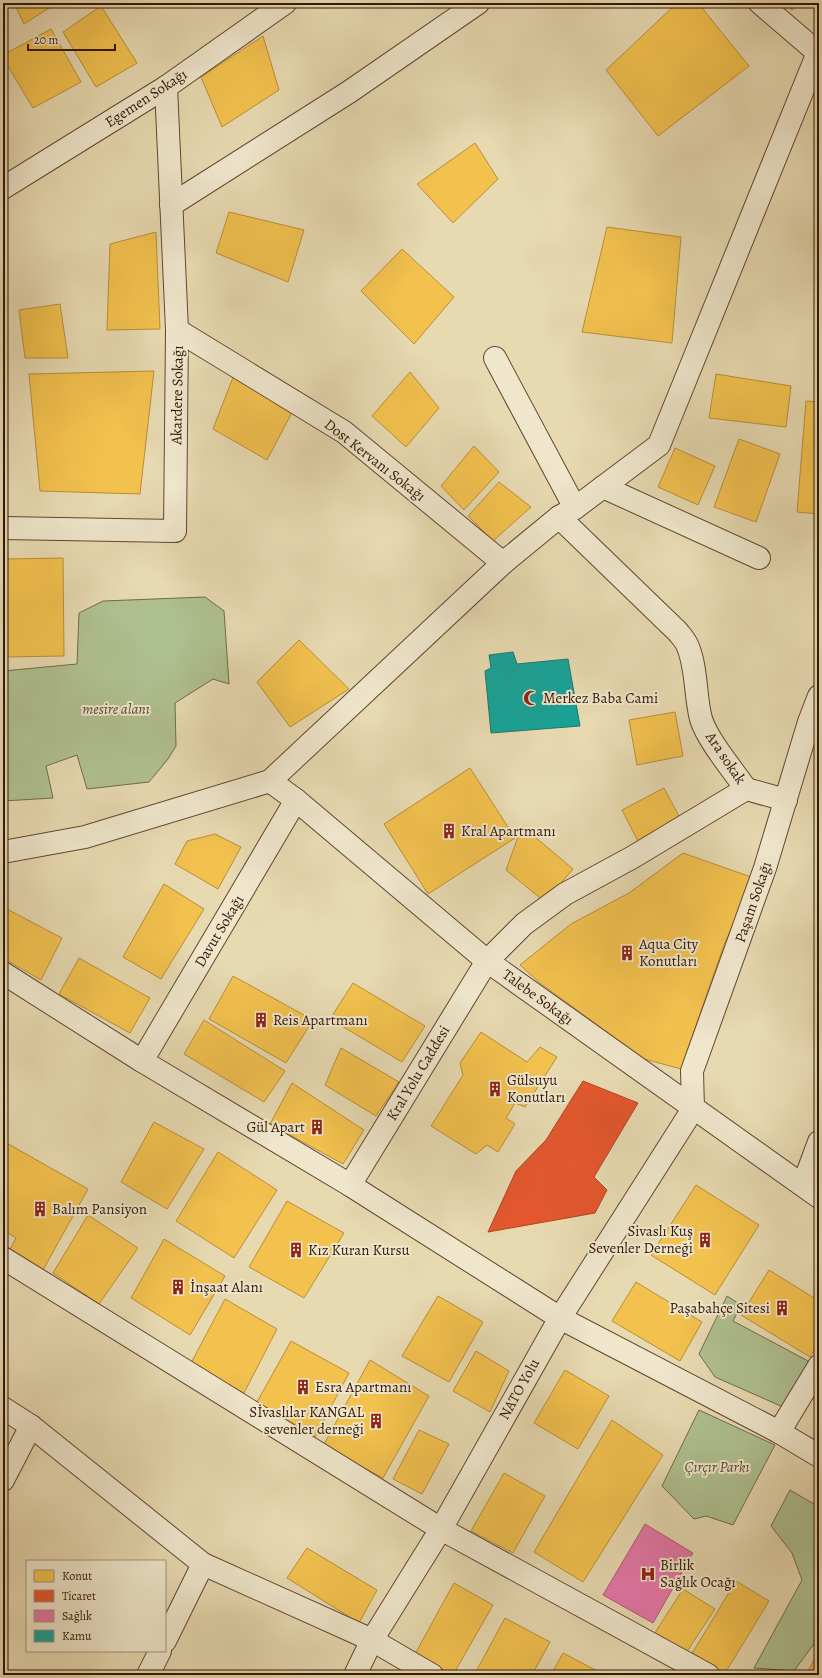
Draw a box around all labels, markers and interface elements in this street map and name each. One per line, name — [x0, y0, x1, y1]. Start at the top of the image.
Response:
scale bar — [28, 26, 115, 52]
text: 20 m — [34, 32, 58, 48]
street label: Egemen Sokağı — [101, 64, 191, 132]
street label: Akardere Sokağı — [166, 345, 188, 446]
street label: Dost Kervanı Sokağı — [320, 414, 430, 506]
place label: Merkez Baba Cami — [543, 688, 658, 708]
mosque icon: Merkez Baba Cami — [522, 689, 540, 707]
park label: mesire alanı — [82, 699, 150, 719]
street label: Ara sokak — [701, 727, 751, 789]
place label: Kral Apartmanı — [461, 821, 556, 841]
building icon: Kral Apartmanı — [440, 822, 458, 840]
street label: Paşam Sokağı — [730, 859, 776, 945]
street label: Davut Sokağı — [190, 891, 248, 971]
place label: Aqua City Konutları — [638, 934, 699, 971]
building icon: Aqua City Konutları — [618, 944, 636, 962]
street label: Talebe Sokağı — [498, 964, 578, 1030]
place label: Reis Apartmanı — [273, 1010, 368, 1030]
building icon: Reis Apartmanı — [252, 1011, 270, 1029]
street label: Kral Yolu Caddesi — [382, 1022, 454, 1124]
place label: Gülsuyu Konutları — [507, 1070, 565, 1107]
building icon: Gülsuyu Konutları — [486, 1080, 504, 1098]
place label: Gül Apart — [246, 1117, 305, 1137]
building icon: Gül Apart — [308, 1118, 326, 1136]
place label: Balım Pansiyon — [52, 1199, 147, 1219]
building icon: Balım Pansiyon — [31, 1200, 49, 1218]
place label: Sivaslı Kuş Sevenler Derneği — [589, 1221, 693, 1258]
building icon: Sivaslı Kuş Sevenler Derneği — [696, 1231, 714, 1249]
place label: Kız Kuran Kursu — [308, 1240, 411, 1260]
building icon: Kız Kuran Kursu — [287, 1241, 305, 1259]
place label: İnşaat Alanı — [190, 1277, 263, 1297]
building icon: İnşaat Alanı — [169, 1278, 187, 1296]
place label: Paşabahçe Sitesi — [670, 1298, 770, 1318]
building icon: Paşabahçe Sitesi — [773, 1299, 791, 1317]
street label: NATO Yolu — [494, 1354, 544, 1423]
place label: Esra Apartmanı — [315, 1377, 411, 1397]
building icon: Esra Apartmanı — [294, 1378, 312, 1396]
place label: Sİvaslılar KANGAL sevenler derneği — [249, 1402, 364, 1439]
building icon: Sİvaslılar KANGAL sevenler derneği — [367, 1412, 385, 1430]
park label: Çırçır Parkı — [685, 1457, 749, 1477]
place label: Birlik Sağlık Ocağı — [660, 1555, 736, 1592]
legend — [26, 1560, 166, 1652]
hospital icon: Birlik Sağlık Ocağı — [639, 1565, 657, 1583]
text: Konut — [62, 1568, 92, 1584]
text: Ticaret — [62, 1588, 96, 1604]
text: Sağlık — [62, 1608, 92, 1624]
text: Kamu — [62, 1628, 92, 1644]

